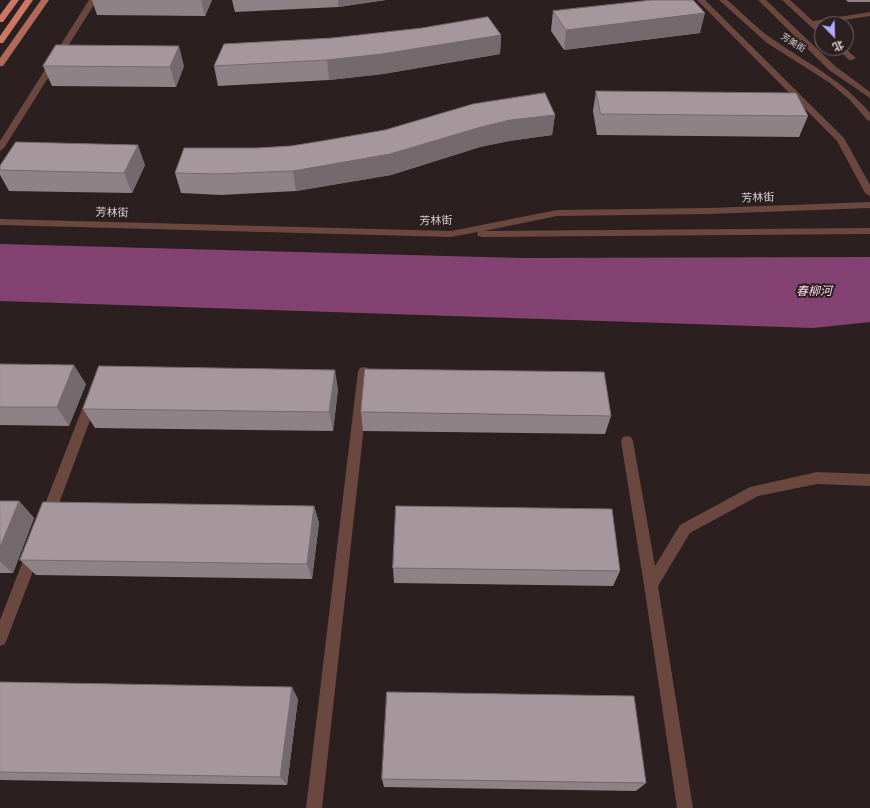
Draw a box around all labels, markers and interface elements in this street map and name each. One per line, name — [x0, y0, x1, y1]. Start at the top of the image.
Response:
north arrow — [814, 16, 854, 56]
street label: 芳美街 — [779, 31, 807, 55]
text: 北 — [831, 38, 846, 55]
street label: 芳林街 — [741, 191, 775, 205]
street label: 芳林街 — [95, 206, 129, 220]
street label: 芳林街 — [419, 214, 453, 228]
water label: 春柳河 — [796, 285, 832, 299]

